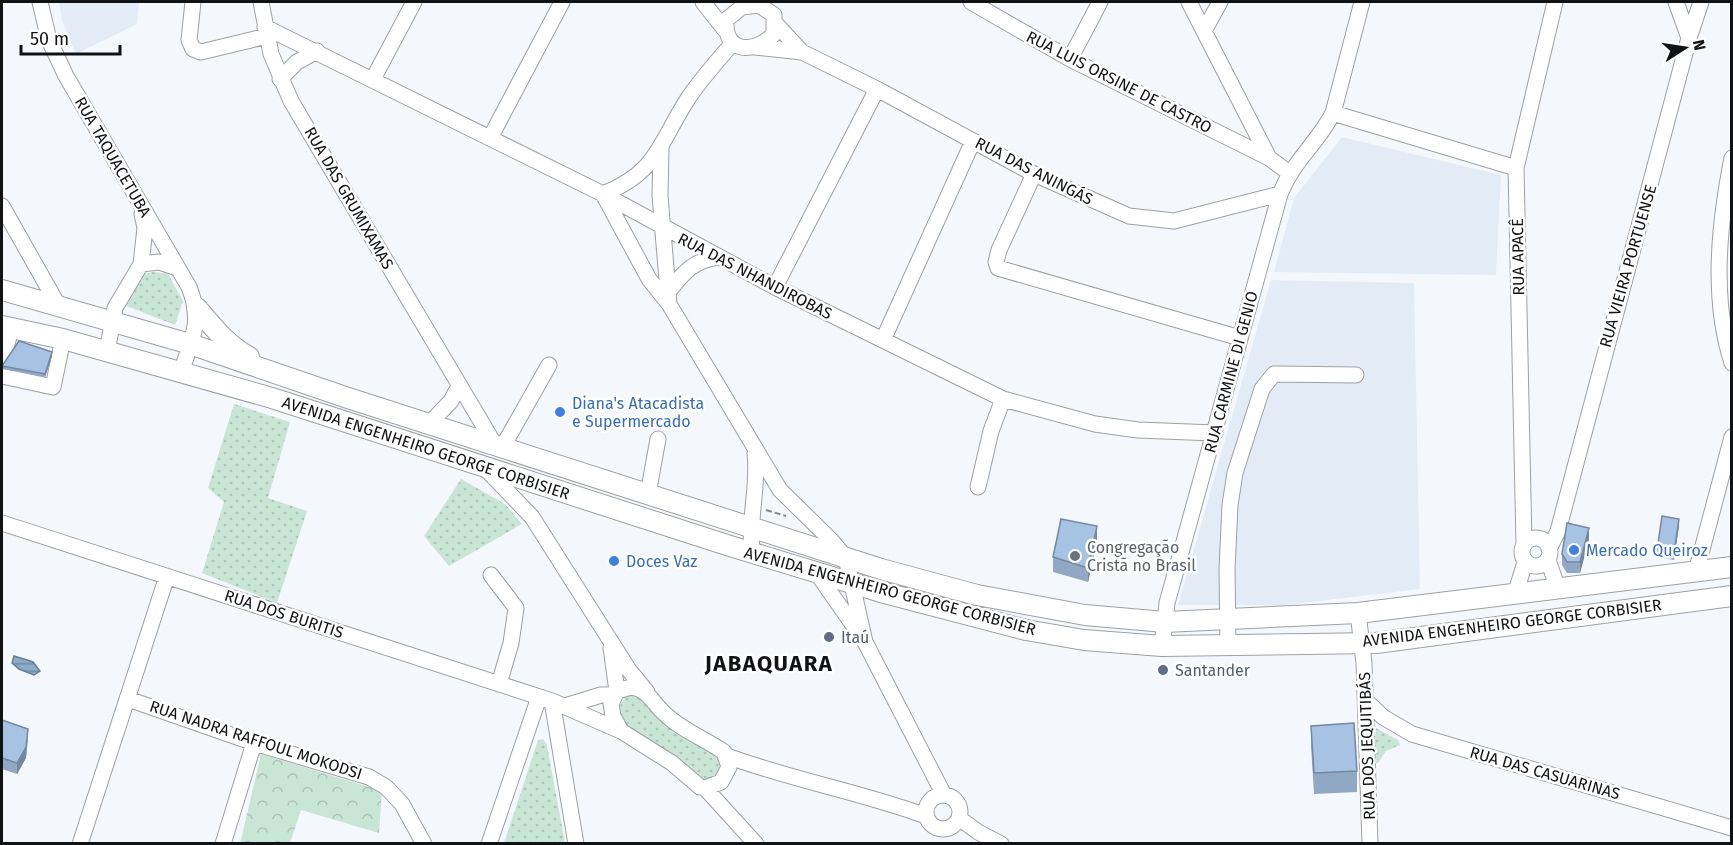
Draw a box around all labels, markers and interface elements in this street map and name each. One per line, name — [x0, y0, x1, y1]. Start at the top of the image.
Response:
scale bar — [21, 18, 120, 56]
north arrow — [1655, 18, 1715, 78]
street label: RUA LUIS ORSINE DE CASTRO — [1023, 27, 1215, 137]
text: 50 m — [30, 28, 69, 50]
text: N — [1689, 38, 1710, 52]
street label: RUA TAQUACETUBA — [71, 94, 156, 221]
street label: RUA DAS GRUMIXAMAS — [300, 123, 398, 273]
street label: RUA DAS ANINGÁS — [972, 132, 1097, 209]
street label: RUA VIEIRA PORTUENSE — [1596, 182, 1660, 350]
street label: RUA APACÊ — [1507, 218, 1528, 296]
street label: RUA DAS NHANDIROBAS — [675, 229, 836, 323]
street label: RUA CARMINE DI GENIO — [1200, 289, 1262, 455]
street label: AVENIDA ENGENHEIRO GEORGE CORBISIER — [280, 392, 572, 504]
place label: Diana's Atacadista e Supermercado — [572, 394, 704, 431]
marker: Diana's Atacadista e Supermercado — [553, 405, 567, 419]
place label: Congregação Cristã no Brasil — [1087, 538, 1196, 575]
place label: Mercado Queiroz — [1586, 541, 1708, 560]
street label: AVENIDA ENGENHEIRO GEORGE CORBISIER — [742, 543, 1038, 639]
marker: Mercado Queiroz — [1567, 543, 1581, 557]
marker: Congregação Cristã no Brasil — [1068, 549, 1082, 563]
place label: Doces Vaz — [626, 552, 697, 571]
marker: Doces Vaz — [607, 554, 621, 568]
street label: RUA DOS BURITIS — [222, 586, 346, 642]
street label: AVENIDA ENGENHEIRO GEORGE CORBISIER — [1361, 595, 1663, 651]
place label: Itaú — [841, 628, 869, 647]
marker: Itaú — [822, 630, 836, 644]
district label: JABAQUARA — [704, 650, 833, 677]
place label: Santander — [1175, 661, 1251, 680]
marker: Santander — [1156, 663, 1170, 677]
street label: RUA DOS JEQUITIBÁS — [1354, 671, 1379, 820]
street label: RUA NADRA RAFFOUL MOKODSI — [147, 697, 365, 783]
street label: RUA DAS CASUARINAS — [1468, 742, 1623, 804]

